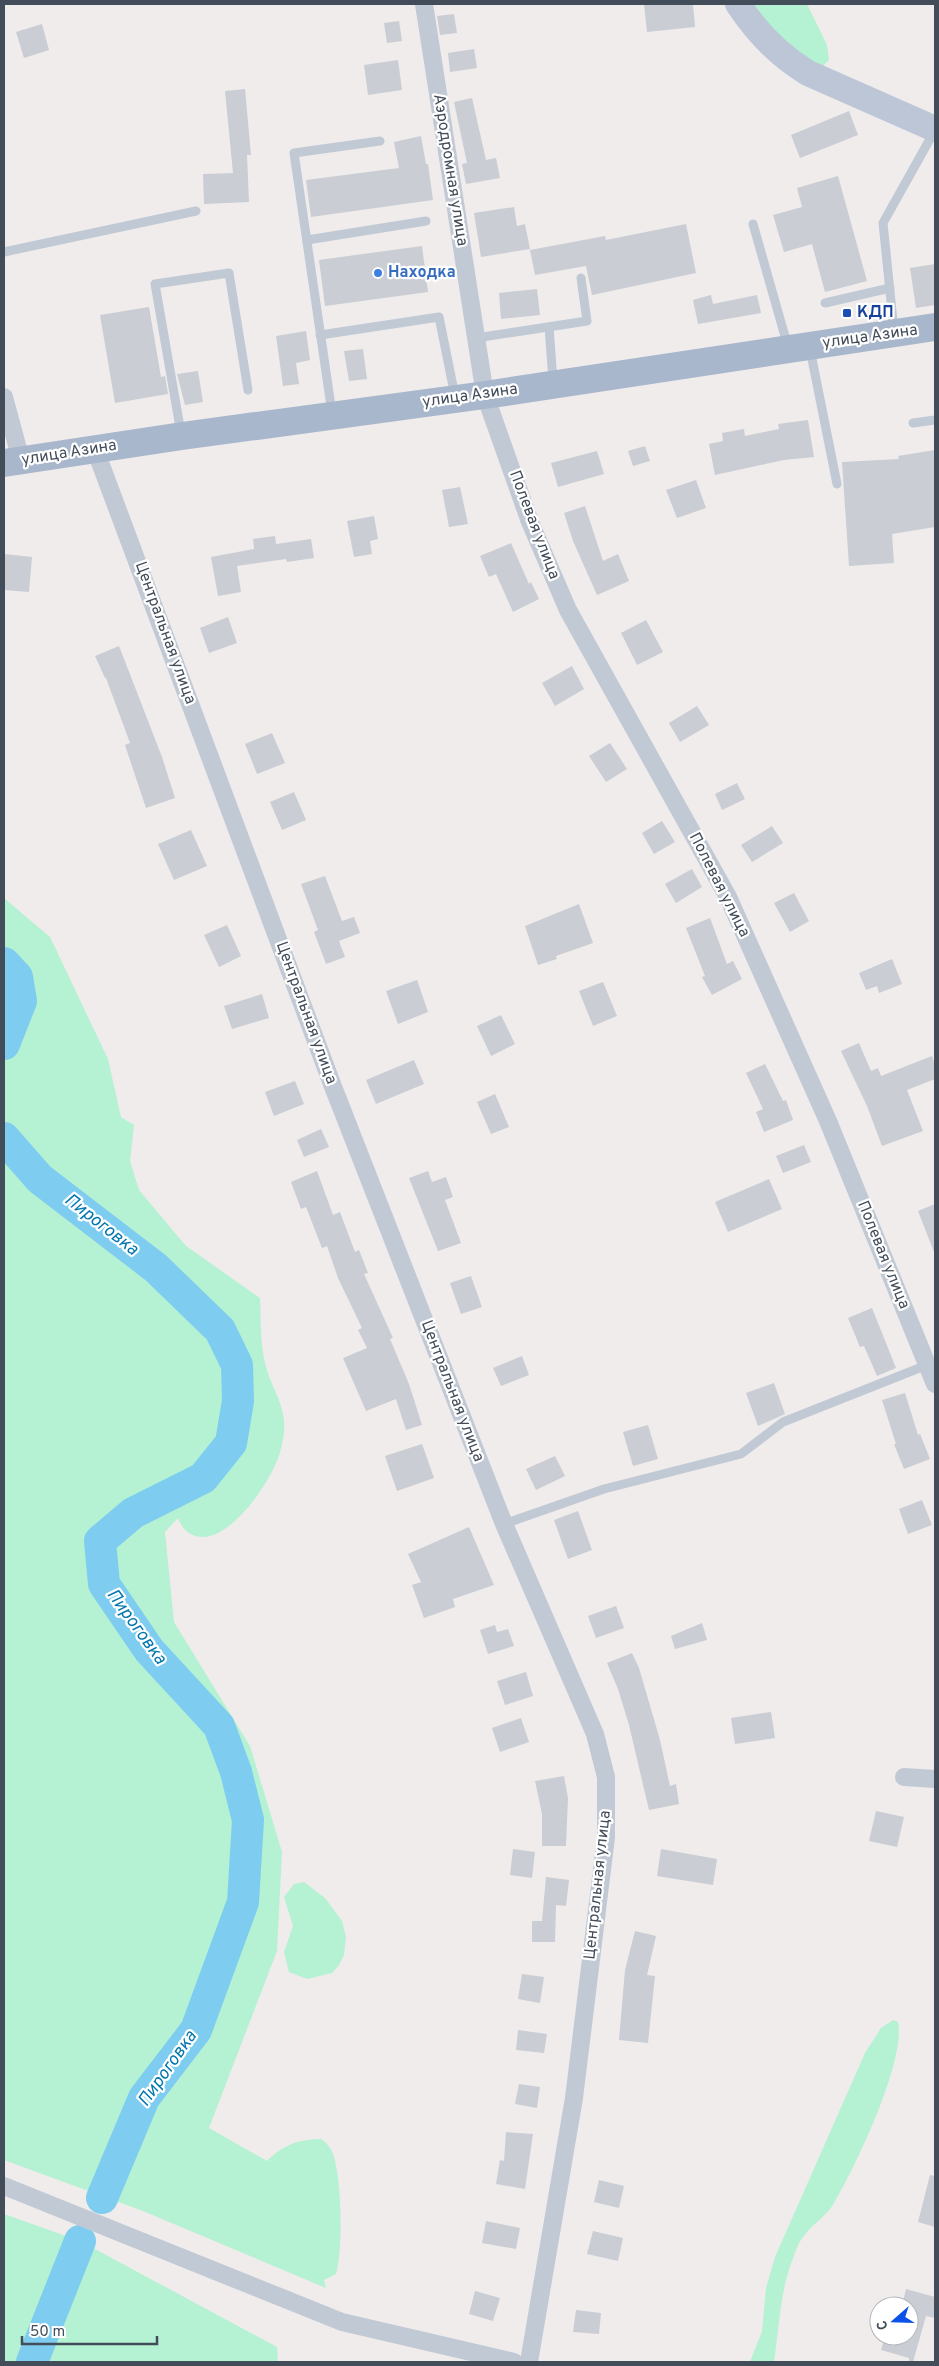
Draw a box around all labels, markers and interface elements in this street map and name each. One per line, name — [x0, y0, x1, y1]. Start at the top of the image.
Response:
street label: Аэродромная улица — [428, 93, 472, 247]
place label: Находка — [388, 263, 456, 283]
marker: Находка — [372, 267, 384, 279]
place label: КДП — [857, 303, 894, 323]
marker: КДП — [841, 307, 853, 319]
street label: улица Азина — [821, 320, 919, 354]
street label: улица Азина — [421, 379, 519, 413]
street label: улица Азина — [20, 436, 118, 470]
street label: Полевая улица — [504, 468, 564, 582]
street label: Центральная улица — [130, 559, 200, 707]
street label: Полевая улица — [684, 829, 754, 941]
street label: Центральная улица — [271, 939, 341, 1087]
water label: Пироговка — [59, 1189, 143, 1262]
street label: Полевая улица — [852, 1198, 914, 1312]
street label: Центральная улица — [416, 1317, 488, 1465]
water label: Пироговка — [101, 1585, 172, 1670]
street label: Центральная улица — [580, 1809, 616, 1961]
water label: Пироговка — [133, 2026, 203, 2112]
north arrow — [869, 2296, 919, 2346]
scale bar — [22, 2314, 158, 2346]
text: С — [874, 2318, 893, 2332]
text: 50 m — [30, 2323, 65, 2342]

